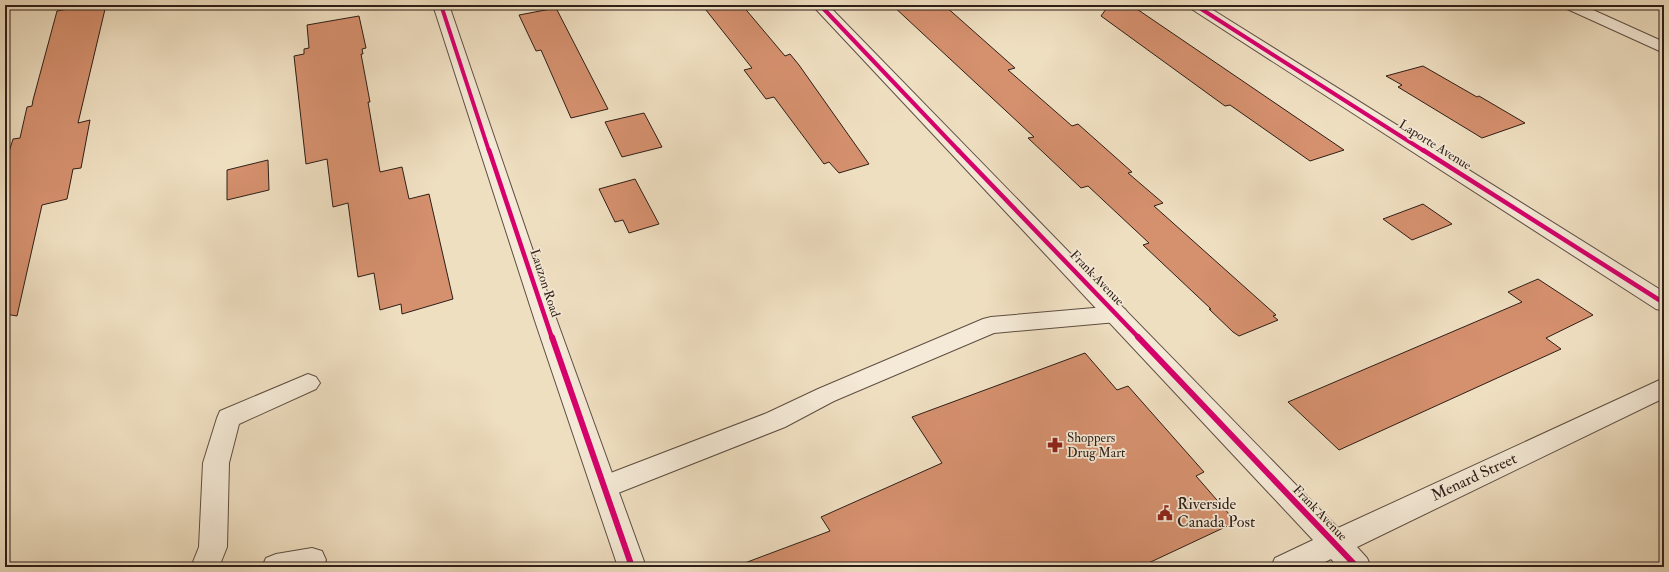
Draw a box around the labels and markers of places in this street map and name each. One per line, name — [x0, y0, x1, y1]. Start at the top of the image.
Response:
place label: Shoppers Drug Mart — [1067, 430, 1125, 461]
pharmacy icon: Shoppers Drug Mart — [1046, 436, 1064, 454]
place label: Riverside Canada Post — [1177, 494, 1255, 532]
public building icon: Riverside Canada Post — [1156, 504, 1174, 522]

